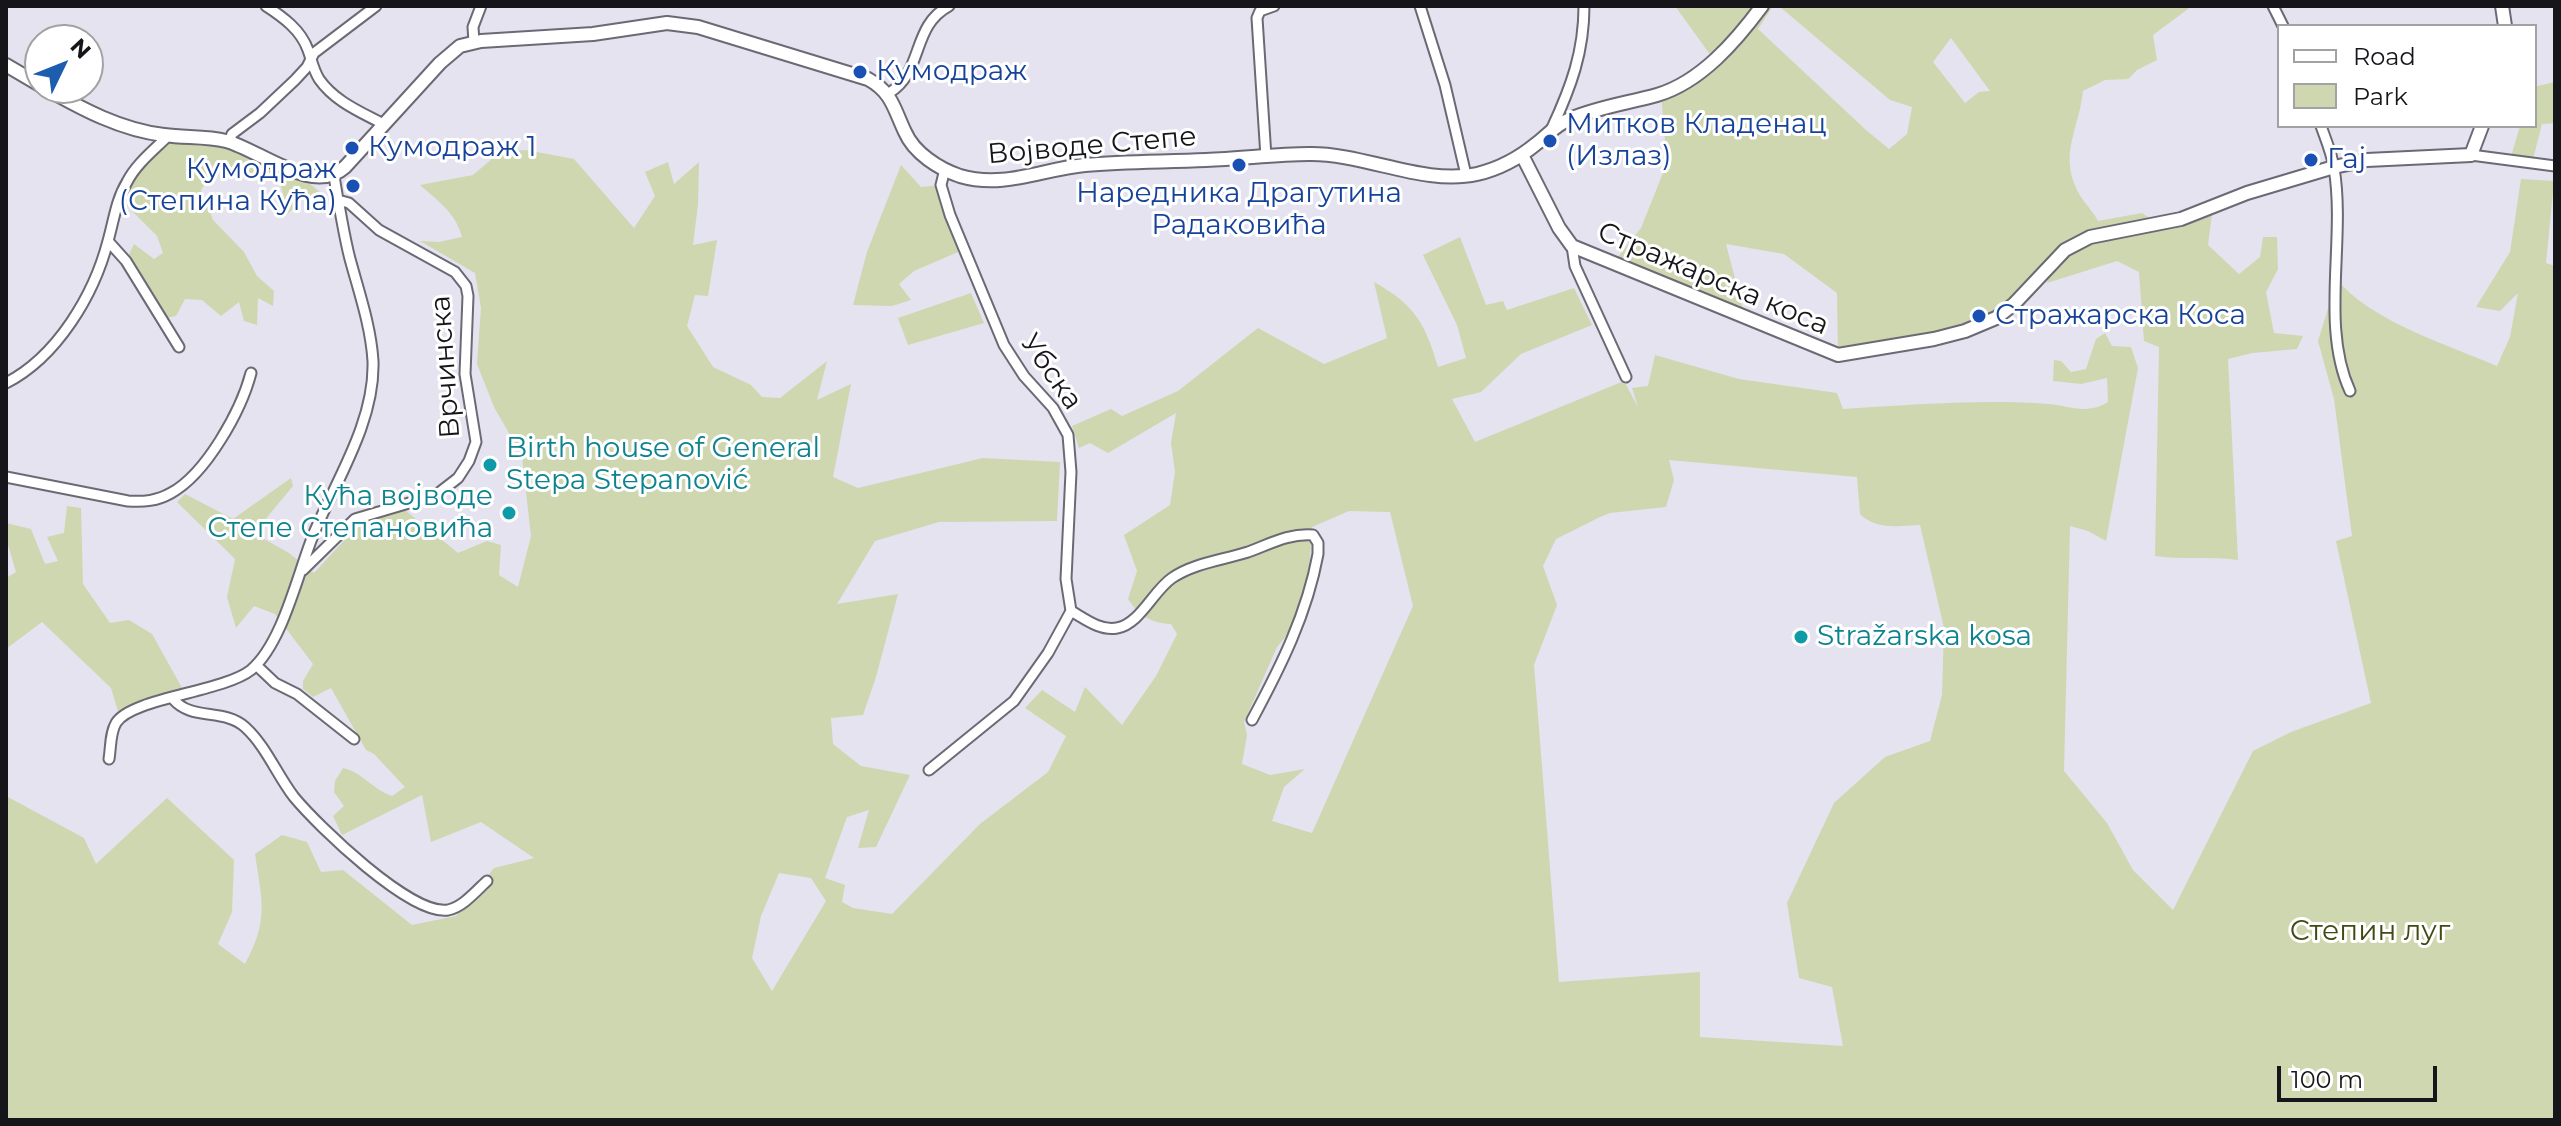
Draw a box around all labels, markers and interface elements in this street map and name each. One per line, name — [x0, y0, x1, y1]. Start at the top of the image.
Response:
north arrow — [24, 24, 104, 104]
legend — [2277, 24, 2537, 128]
text: N — [65, 33, 96, 64]
text: Road — [2353, 42, 2416, 71]
place label: Кумодраж — [876, 55, 1027, 89]
marker: Кумодраж — [851, 63, 869, 81]
text: Park — [2353, 82, 2408, 111]
place label: Митков Кладенац (Излаз) — [1566, 108, 1827, 174]
street label: Војводе Степе — [986, 120, 1198, 172]
place label: Кумодраж 1 — [368, 131, 537, 165]
marker: Митков Кладенац (Излаз) — [1541, 132, 1559, 150]
marker: Кумодраж 1 — [343, 139, 361, 157]
place label: Гај — [2327, 143, 2366, 177]
marker: Гај — [2302, 151, 2320, 169]
place label: Кумодраж (Степина Кућа) — [119, 153, 337, 219]
marker: Наредника Драгутина Радаковића — [1230, 156, 1248, 174]
marker: Кумодраж (Степина Кућа) — [344, 177, 362, 195]
place label: Наредника Драгутина Радаковића — [1076, 177, 1402, 243]
street label: Стражарска коса — [1592, 215, 1834, 343]
street label: Врчинска — [424, 294, 468, 440]
place label: Стражарска Коса — [1995, 299, 2246, 333]
marker: Стражарска Коса — [1970, 307, 1988, 325]
street label: Убска — [1013, 328, 1089, 416]
place label: Birth house of General Stepa Stepanović — [506, 432, 820, 498]
marker: Birth house of General Stepa Stepanović — [481, 456, 499, 474]
place label: Кућа војводе Степе Степановића — [207, 480, 493, 546]
marker: Кућа војводе Степе Степановића — [500, 504, 518, 522]
place label: Stražarska kosa — [1817, 620, 2032, 654]
marker: Stražarska kosa — [1792, 628, 1810, 646]
park label: Степин луг — [2290, 915, 2450, 949]
scale bar — [2281, 1050, 2441, 1100]
text: 100 m — [2291, 1065, 2363, 1094]

